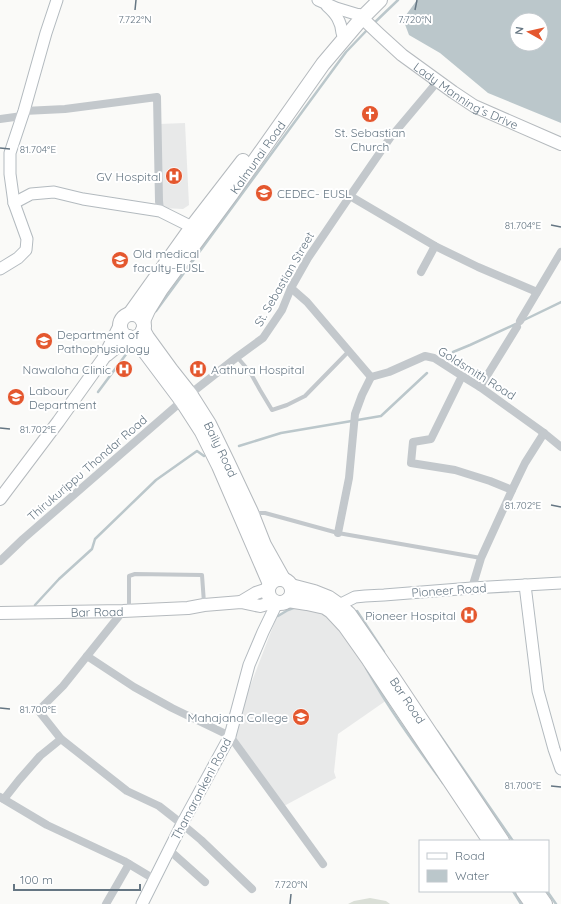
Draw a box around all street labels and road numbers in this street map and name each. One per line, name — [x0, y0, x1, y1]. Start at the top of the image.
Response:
street label: Lady Manning’s Drive — [411, 59, 521, 132]
street label: Kalmunai Road — [226, 118, 288, 197]
street label: St. Sebastian Street — [251, 229, 317, 329]
street label: Goldsmith Road — [435, 343, 519, 403]
street label: Thirukurippu Thondar Road — [24, 412, 150, 524]
street label: Baily Road — [201, 419, 241, 480]
street label: Pioneer Road — [411, 580, 487, 600]
street label: Bar Road — [70, 603, 124, 619]
street label: Bar Road — [387, 674, 429, 726]
street label: Thamarankeni Road — [168, 735, 234, 843]

